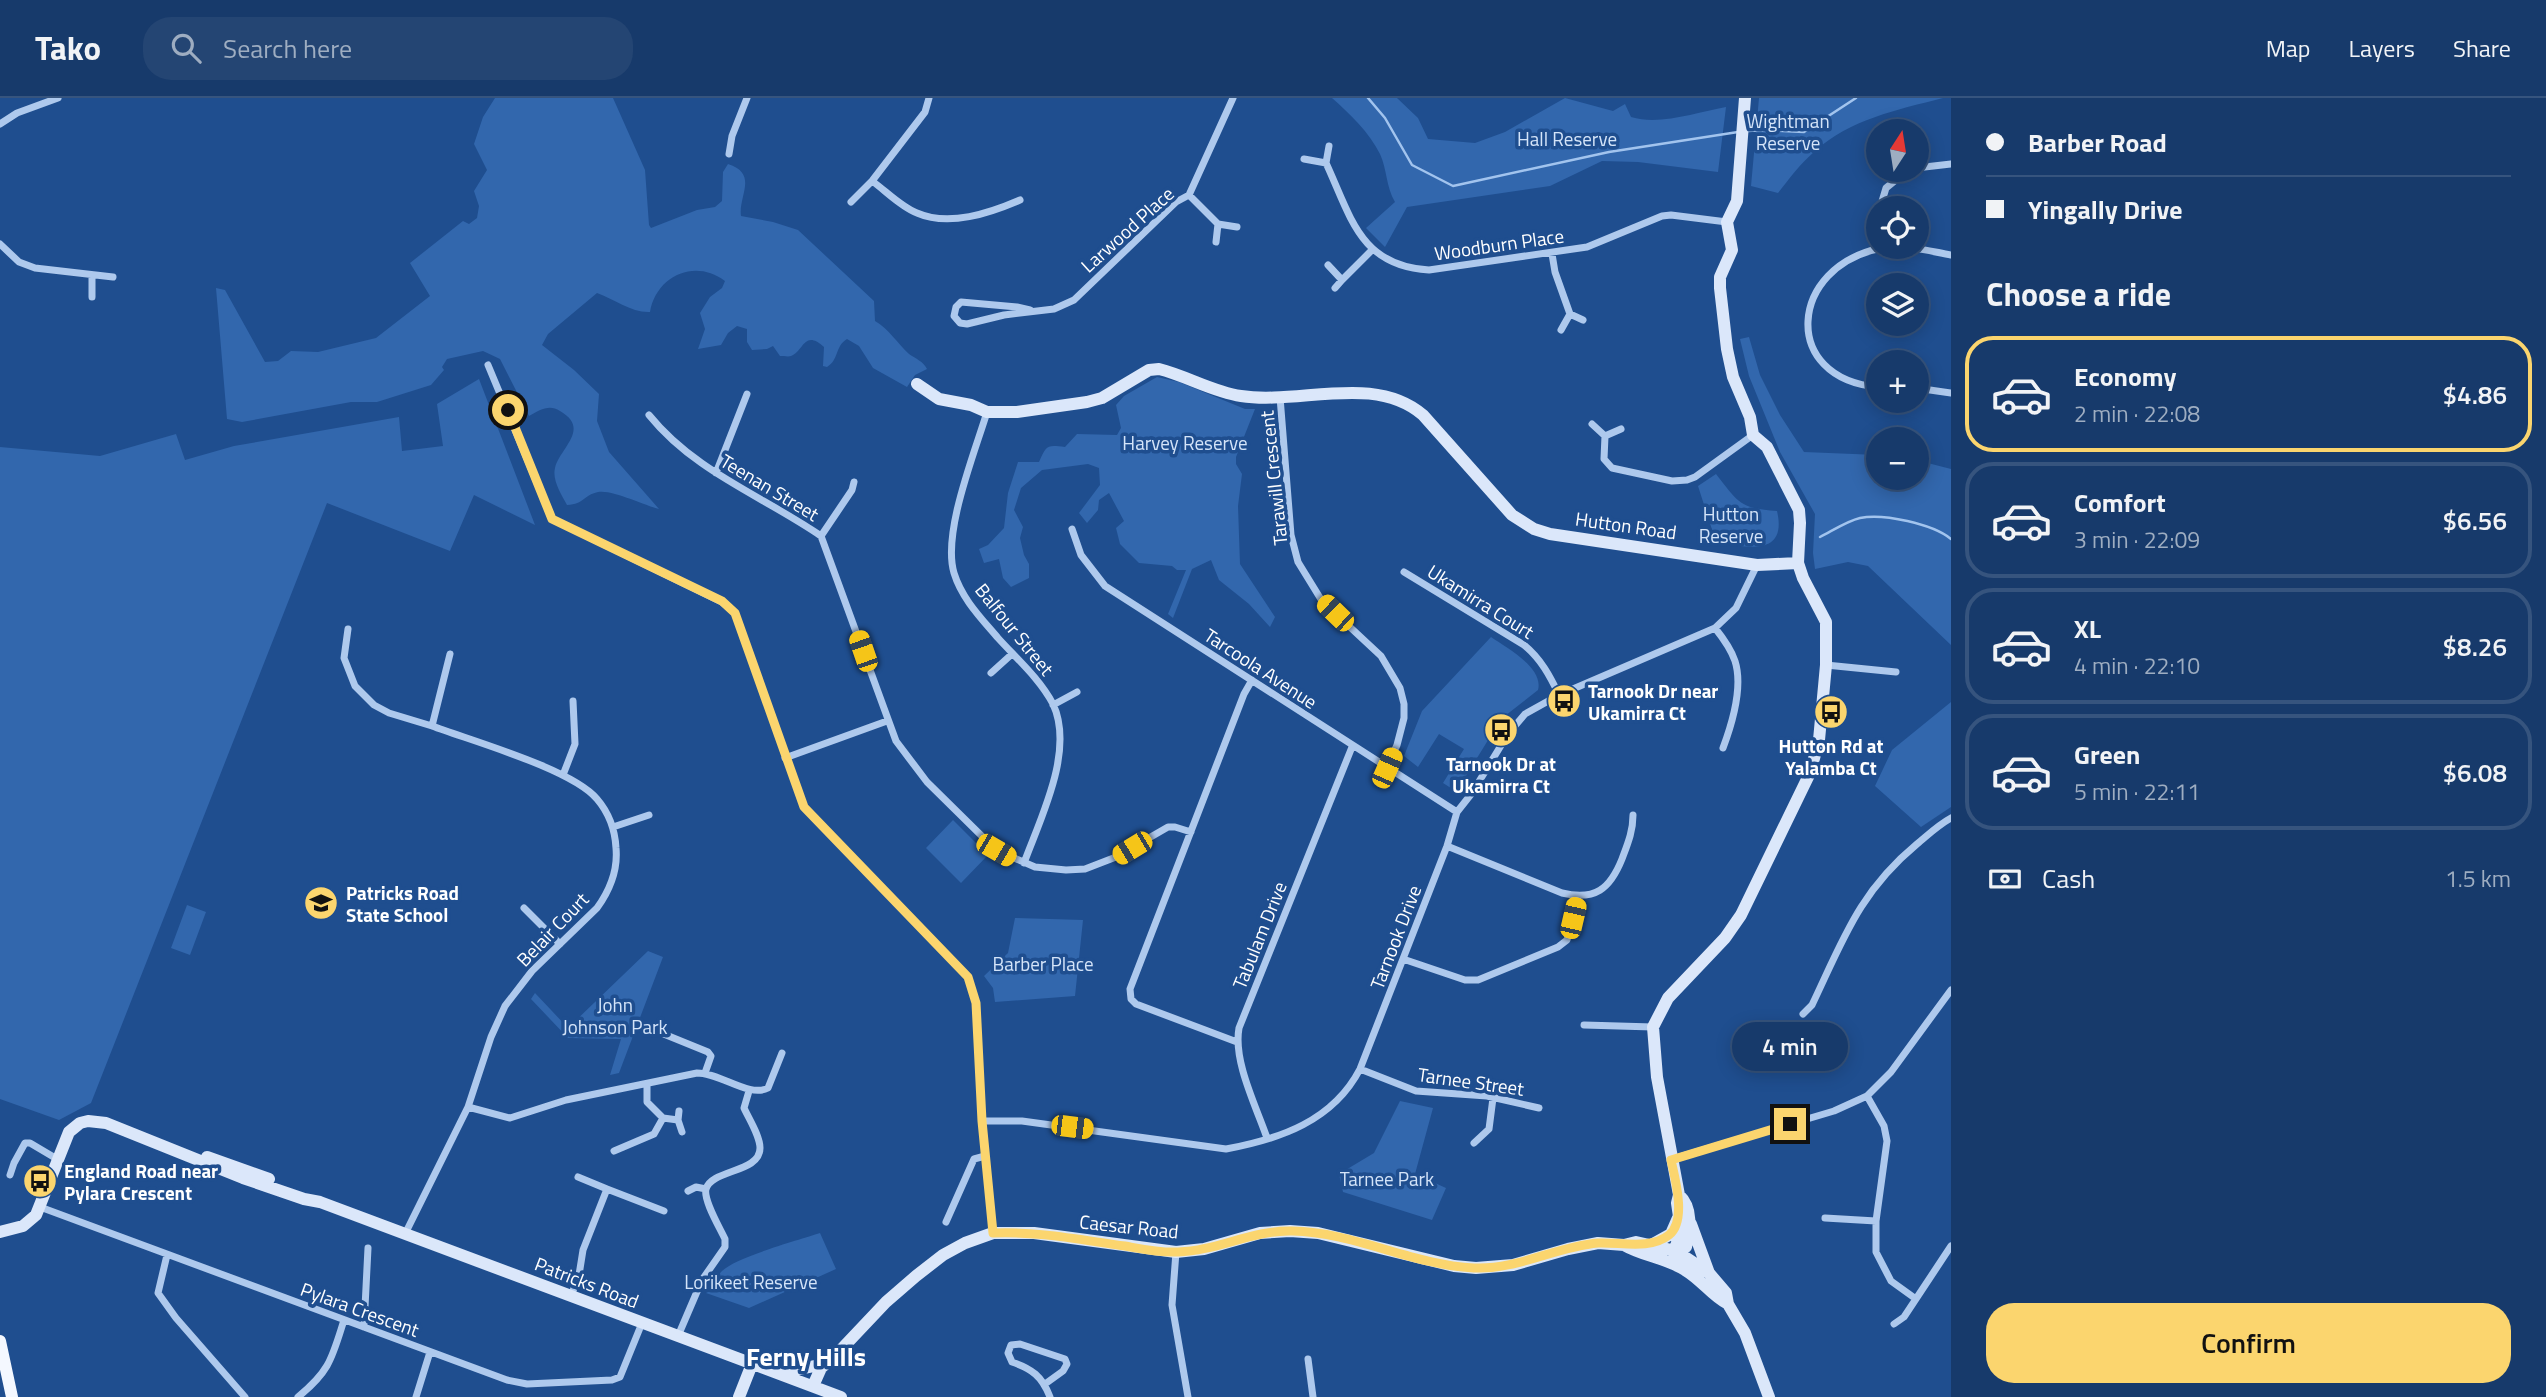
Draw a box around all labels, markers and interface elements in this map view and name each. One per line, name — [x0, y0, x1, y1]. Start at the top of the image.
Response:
search box — [143, 17, 633, 80]
text: Tako — [35, 23, 101, 73]
icon: search — [167, 29, 205, 67]
text: Search here — [223, 29, 352, 68]
text: Map — [2266, 30, 2311, 66]
text: Layers — [2349, 30, 2415, 66]
text: Share — [2453, 30, 2511, 66]
park label: Wightman Reserve — [1746, 106, 1830, 157]
north arrow — [1866, 119, 1928, 182]
map controls — [1866, 119, 1929, 490]
text: Barber Road — [2028, 123, 2167, 162]
park label: Hall Reserve — [1517, 124, 1617, 153]
street label: Larwood Place — [1074, 179, 1180, 279]
text: Yingally Drive — [2028, 190, 2183, 229]
button: locate — [1866, 196, 1929, 259]
street label: Woodburn Place — [1432, 221, 1566, 267]
text: Choose a ride — [1986, 270, 2171, 318]
button: layers — [1866, 273, 1929, 336]
button: + — [1866, 350, 1929, 413]
text: Economy — [2074, 357, 2176, 396]
icon: car — [1990, 363, 2053, 426]
text: $4.86 — [2443, 375, 2507, 414]
route start — [492, 394, 524, 426]
text: 2 min · 22:08 — [2074, 396, 2200, 431]
street label: Tarawill Crescent — [1251, 409, 1294, 547]
button: − — [1866, 427, 1929, 490]
park label: Harvey Reserve — [1122, 428, 1248, 457]
street label: Teenan Street — [715, 446, 825, 528]
text: Comfort — [2074, 483, 2166, 522]
icon: car — [1990, 489, 2053, 552]
park label: Hutton Reserve — [1699, 499, 1763, 550]
text: $6.56 — [2443, 501, 2507, 540]
street label: Hutton Road — [1574, 504, 1678, 546]
text: 3 min · 22:09 — [2074, 522, 2200, 557]
street label: Ukamirra Court — [1422, 557, 1540, 646]
street label: Balfour Street — [969, 577, 1062, 682]
car — [1313, 591, 1358, 635]
text: XL — [2074, 609, 2101, 648]
icon: car — [1990, 615, 2053, 678]
street label: Tarcoola Avenue — [1199, 620, 1323, 716]
text: $8.26 — [2443, 627, 2507, 666]
car — [847, 628, 880, 674]
text: 4 min · 22:10 — [2074, 648, 2200, 683]
place label: Tarnook Dr near Ukamirra Ct — [1588, 676, 1718, 727]
bus stop icon: Tarnook Dr near Ukamirra Ct — [1545, 682, 1583, 720]
bus stop icon: Hutton Rd at Yalamba Ct — [1812, 693, 1850, 731]
bus stop icon: Tarnook Dr at Ukamirra Ct — [1482, 711, 1520, 749]
place label: Hutton Rd at Yalamba Ct — [1779, 731, 1884, 782]
text: Green — [2074, 735, 2140, 774]
icon: car — [1990, 741, 2053, 804]
car — [1369, 745, 1406, 791]
place label: Tarnook Dr at Ukamirra Ct — [1446, 749, 1556, 800]
text: $6.08 — [2443, 753, 2507, 792]
text: 5 min · 22:11 — [2074, 774, 2200, 809]
car — [1109, 828, 1156, 868]
car — [973, 830, 1020, 870]
text: Cash — [2042, 859, 2095, 898]
icon: cash — [1986, 860, 2024, 898]
text: 1.5 km — [2445, 861, 2511, 896]
street label: Tabulam Drive — [1224, 877, 1294, 993]
place label: Patricks Road State School — [346, 878, 459, 929]
street label: Tarnook Drive — [1362, 881, 1428, 993]
school or university icon: Patricks Road State School — [302, 884, 340, 922]
street label: Belair Court — [509, 885, 595, 973]
car — [1559, 895, 1588, 941]
park label: Barber Place — [992, 949, 1094, 978]
park label: John Johnson Park — [562, 990, 668, 1041]
callout: 4 min — [1732, 1023, 1848, 1072]
text: 4 min — [1762, 1029, 1818, 1064]
street label: Tarnee Street — [1416, 1059, 1526, 1103]
route end — [1774, 1108, 1806, 1140]
car — [1050, 1114, 1095, 1140]
place label: England Road near Pylara Crescent — [64, 1156, 218, 1207]
bus stop icon: England Road near Pylara Crescent — [21, 1162, 59, 1200]
park label: Tarnee Park — [1340, 1164, 1434, 1193]
street label: Caesar Road — [1078, 1206, 1180, 1246]
street label: Patricks Road — [531, 1249, 643, 1315]
park label: Lorikeet Reserve — [684, 1267, 818, 1296]
street label: Pylara Crescent — [297, 1274, 424, 1344]
button: Confirm — [1986, 1303, 2511, 1383]
district label: Ferny Hills — [746, 1337, 866, 1376]

